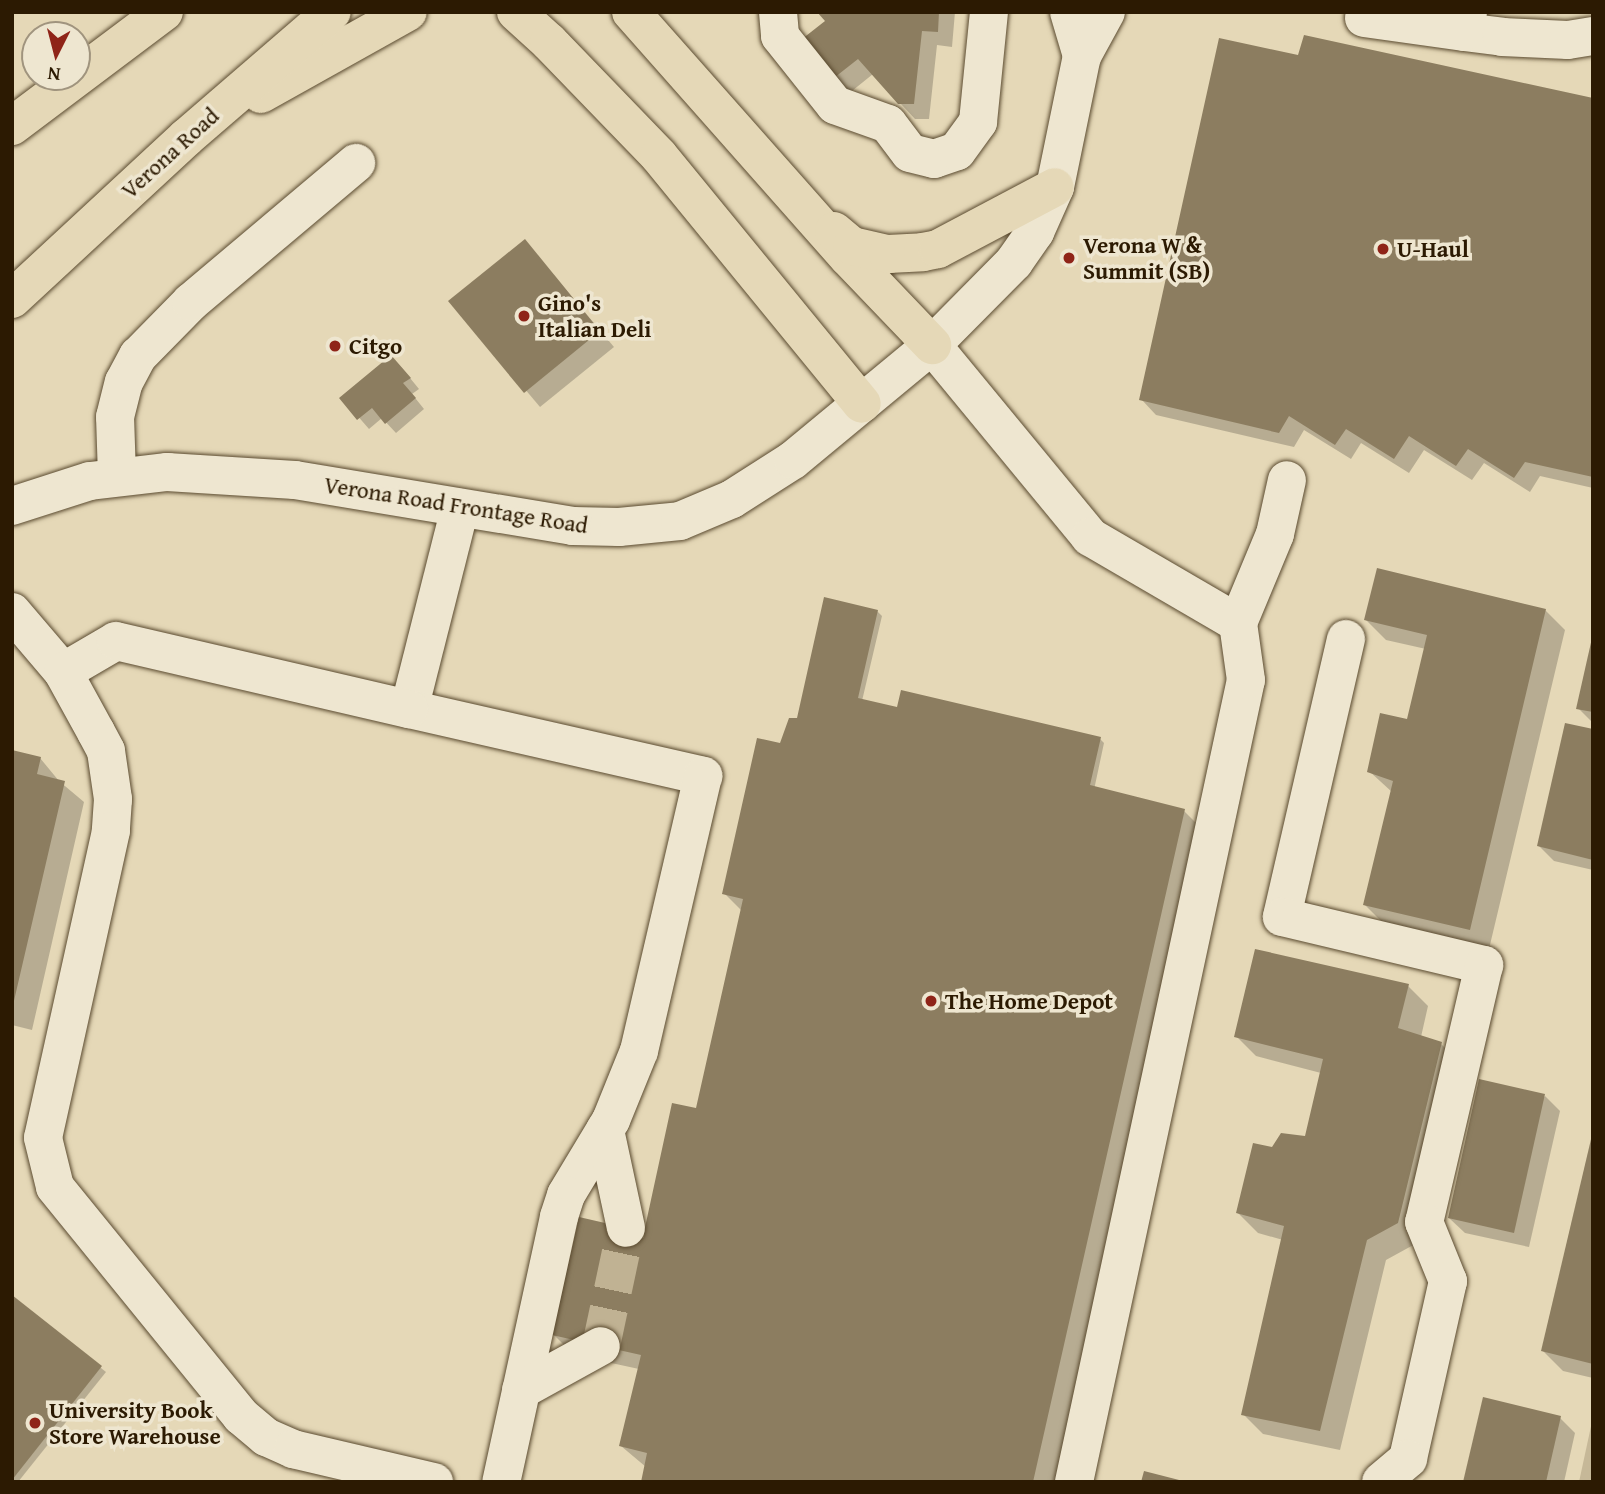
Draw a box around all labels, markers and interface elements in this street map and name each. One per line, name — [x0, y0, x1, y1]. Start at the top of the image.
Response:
north arrow — [21, 21, 91, 91]
text: N — [46, 60, 62, 89]
street label: Verona Road — [115, 102, 225, 204]
place label: Verona W & Summit (SB) — [1083, 231, 1210, 285]
place label: U-Haul — [1397, 235, 1469, 263]
marker: U-Haul — [1375, 241, 1391, 257]
marker: Verona W & Summit (SB) — [1061, 250, 1077, 266]
place label: Gino's Italian Deli — [538, 289, 651, 343]
marker: Gino's Italian Deli — [516, 308, 532, 324]
place label: Citgo — [349, 332, 402, 360]
marker: Citgo — [327, 338, 343, 354]
street label: Verona Road Frontage Road — [322, 471, 590, 539]
place label: The Home Depot — [945, 987, 1113, 1015]
marker: The Home Depot — [923, 993, 939, 1009]
place label: University Book Store Warehouse — [49, 1396, 221, 1450]
marker: University Book Store Warehouse — [27, 1415, 43, 1431]

